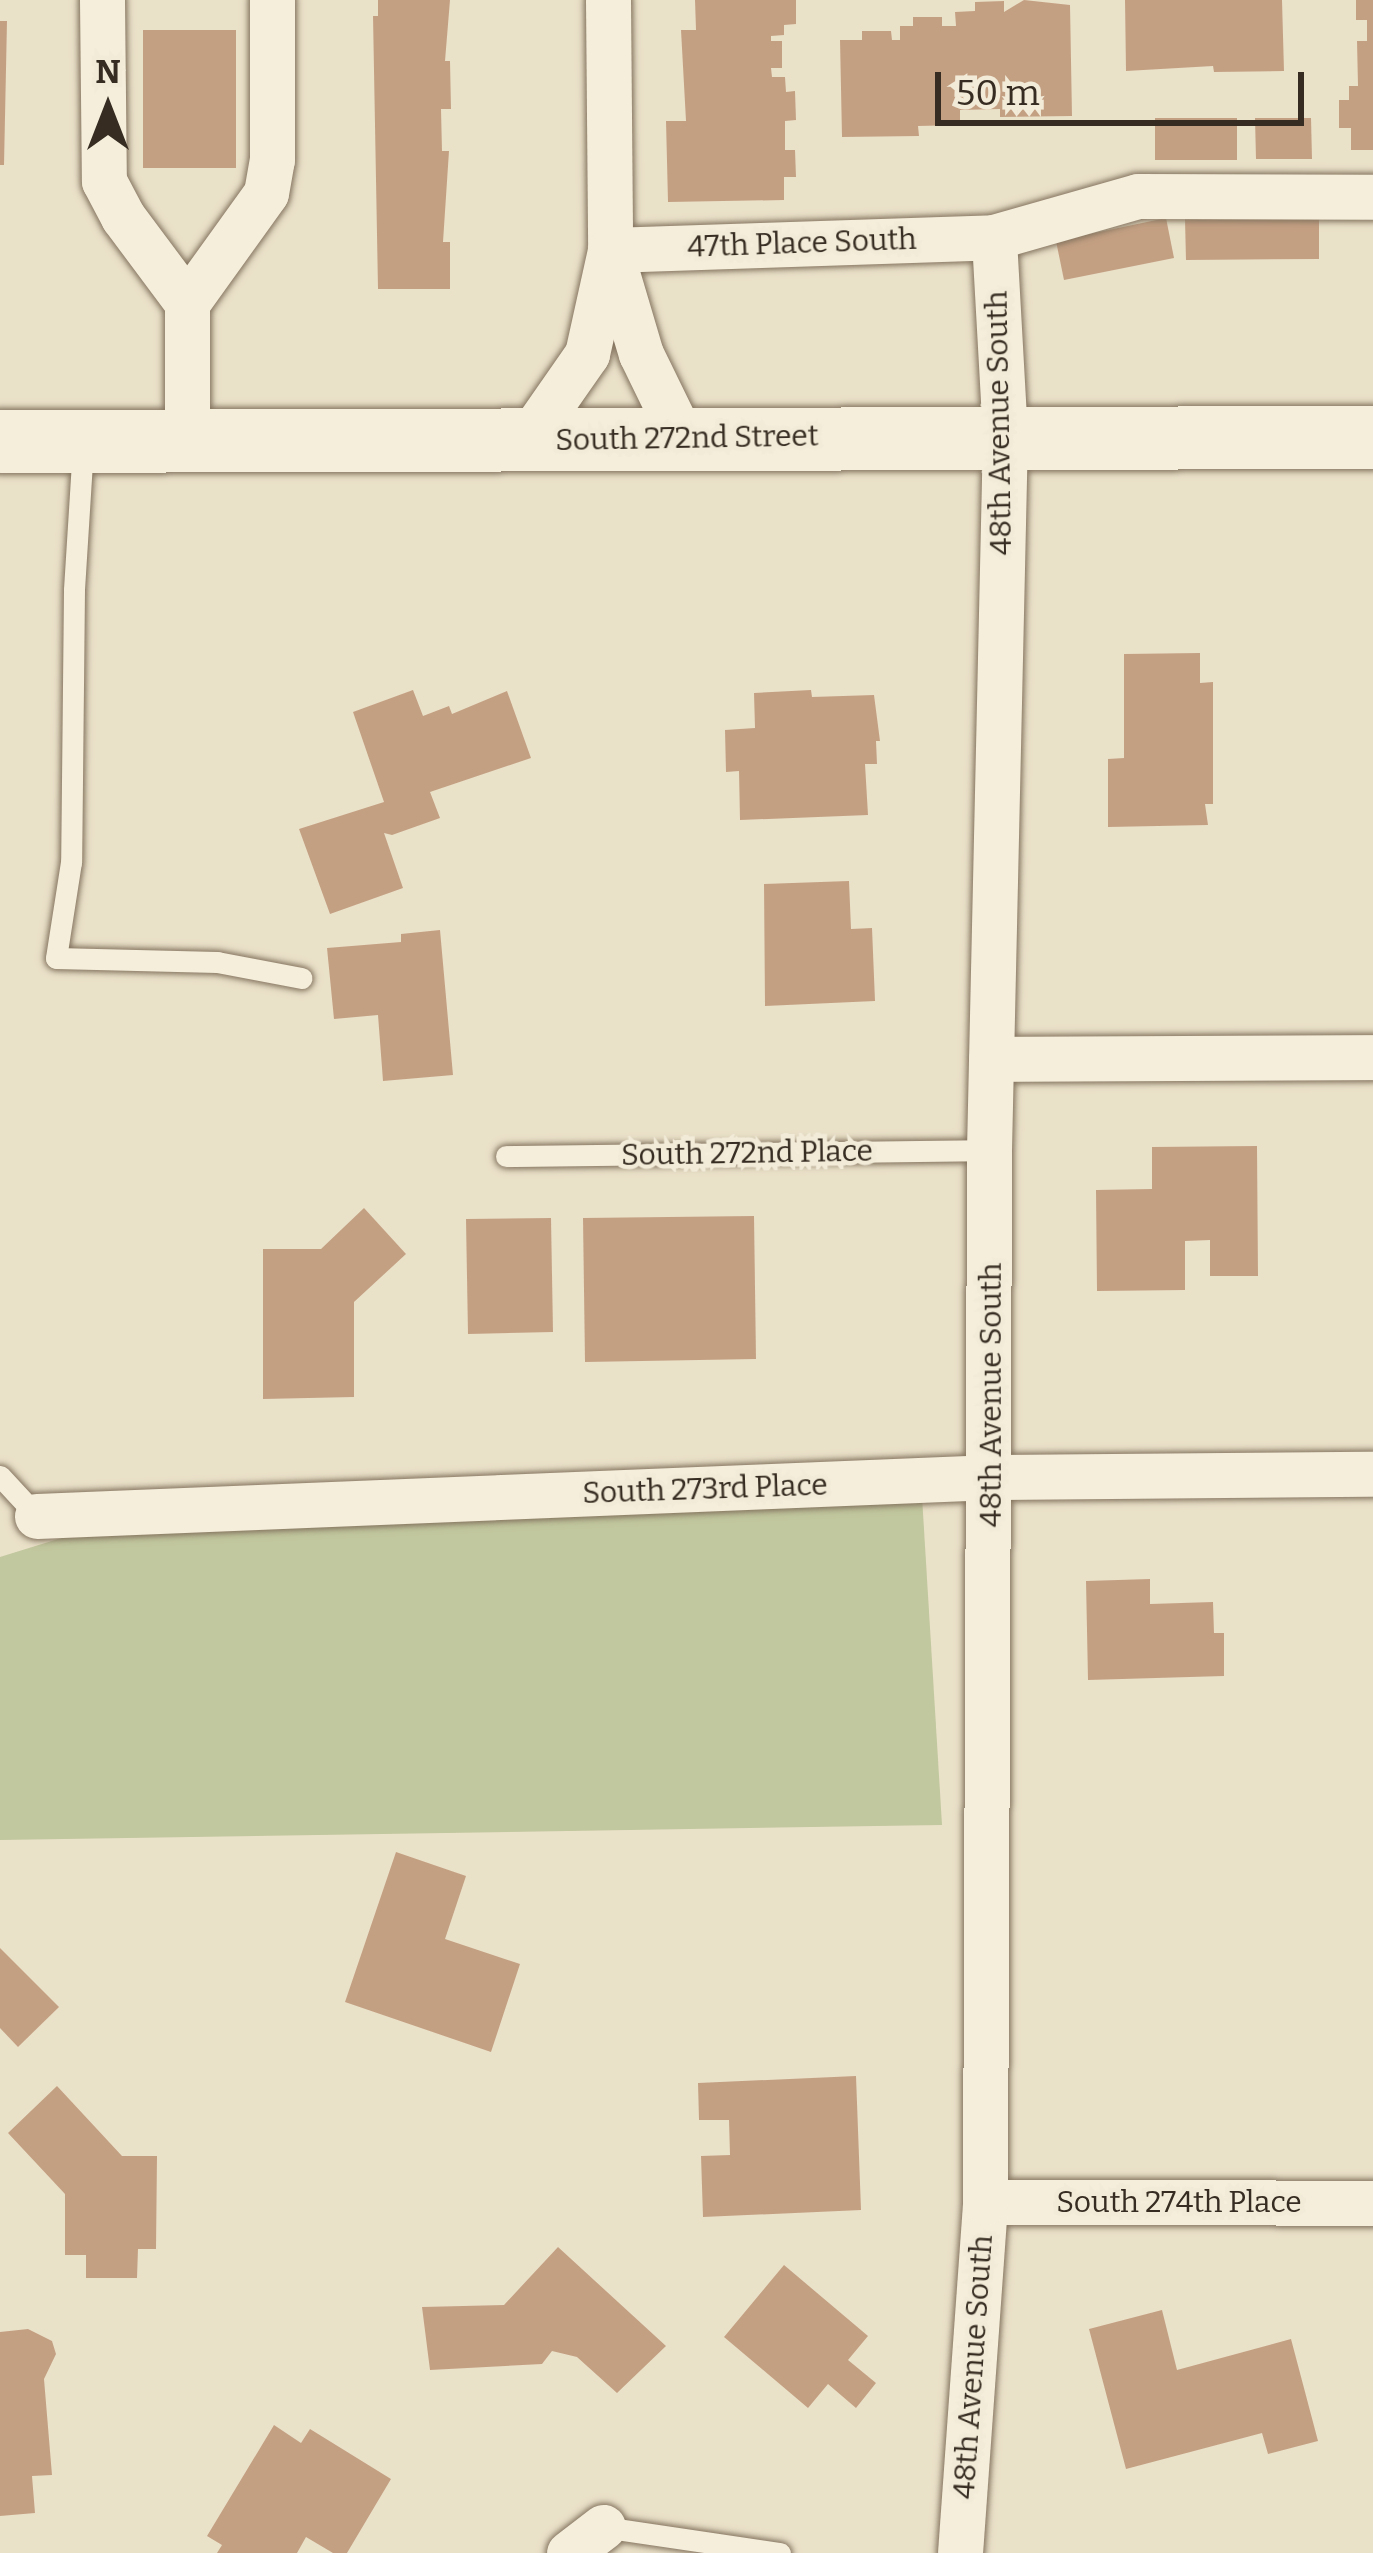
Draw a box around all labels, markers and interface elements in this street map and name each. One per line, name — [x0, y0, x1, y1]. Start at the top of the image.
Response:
north arrow — [48, 48, 168, 168]
scale bar — [941, 48, 1310, 122]
text: N — [95, 52, 121, 92]
text: 50 m — [956, 71, 1040, 115]
street label: 47th Place South — [687, 221, 917, 265]
street label: 48th Avenue South — [979, 290, 1019, 556]
street label: South 272nd Street — [555, 418, 819, 458]
street label: South 272nd Place — [621, 1133, 873, 1173]
street label: 48th Avenue South — [973, 1263, 1009, 1527]
street label: South 273rd Place — [582, 1467, 828, 1511]
street label: South 274th Place — [1056, 2184, 1302, 2220]
street label: 48th Avenue South — [946, 2234, 1000, 2500]

